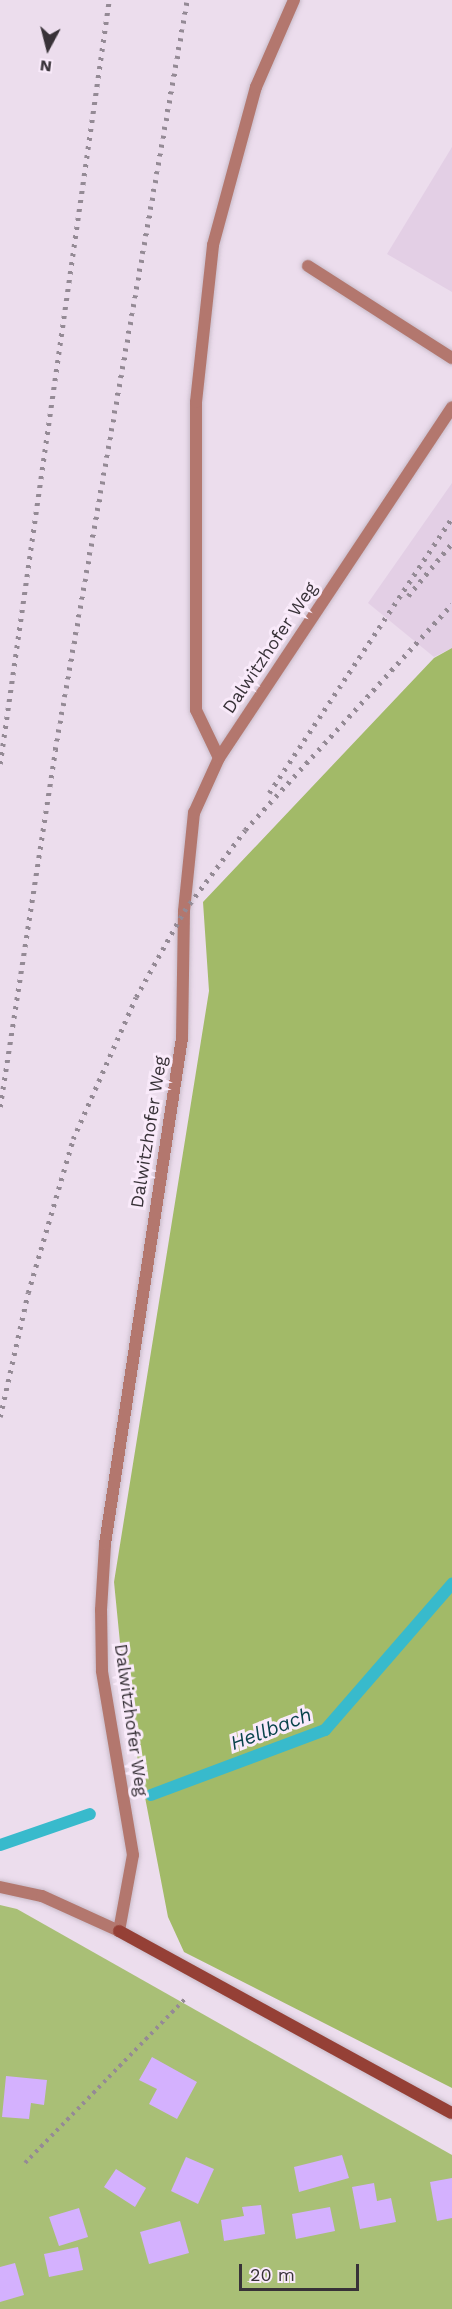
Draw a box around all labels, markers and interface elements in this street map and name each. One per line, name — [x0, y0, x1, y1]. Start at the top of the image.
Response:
north arrow — [18, 18, 78, 78]
text: N — [39, 56, 53, 77]
street label: Dalwitzhofer Weg — [218, 578, 322, 718]
street label: Dalwitzhofer Weg — [126, 1054, 172, 1210]
street label: Dalwitzhofer Weg — [110, 1642, 152, 1798]
water label: Hellbach — [227, 1703, 315, 1755]
scale bar — [242, 2252, 362, 2290]
text: 20 m — [250, 2264, 295, 2285]

